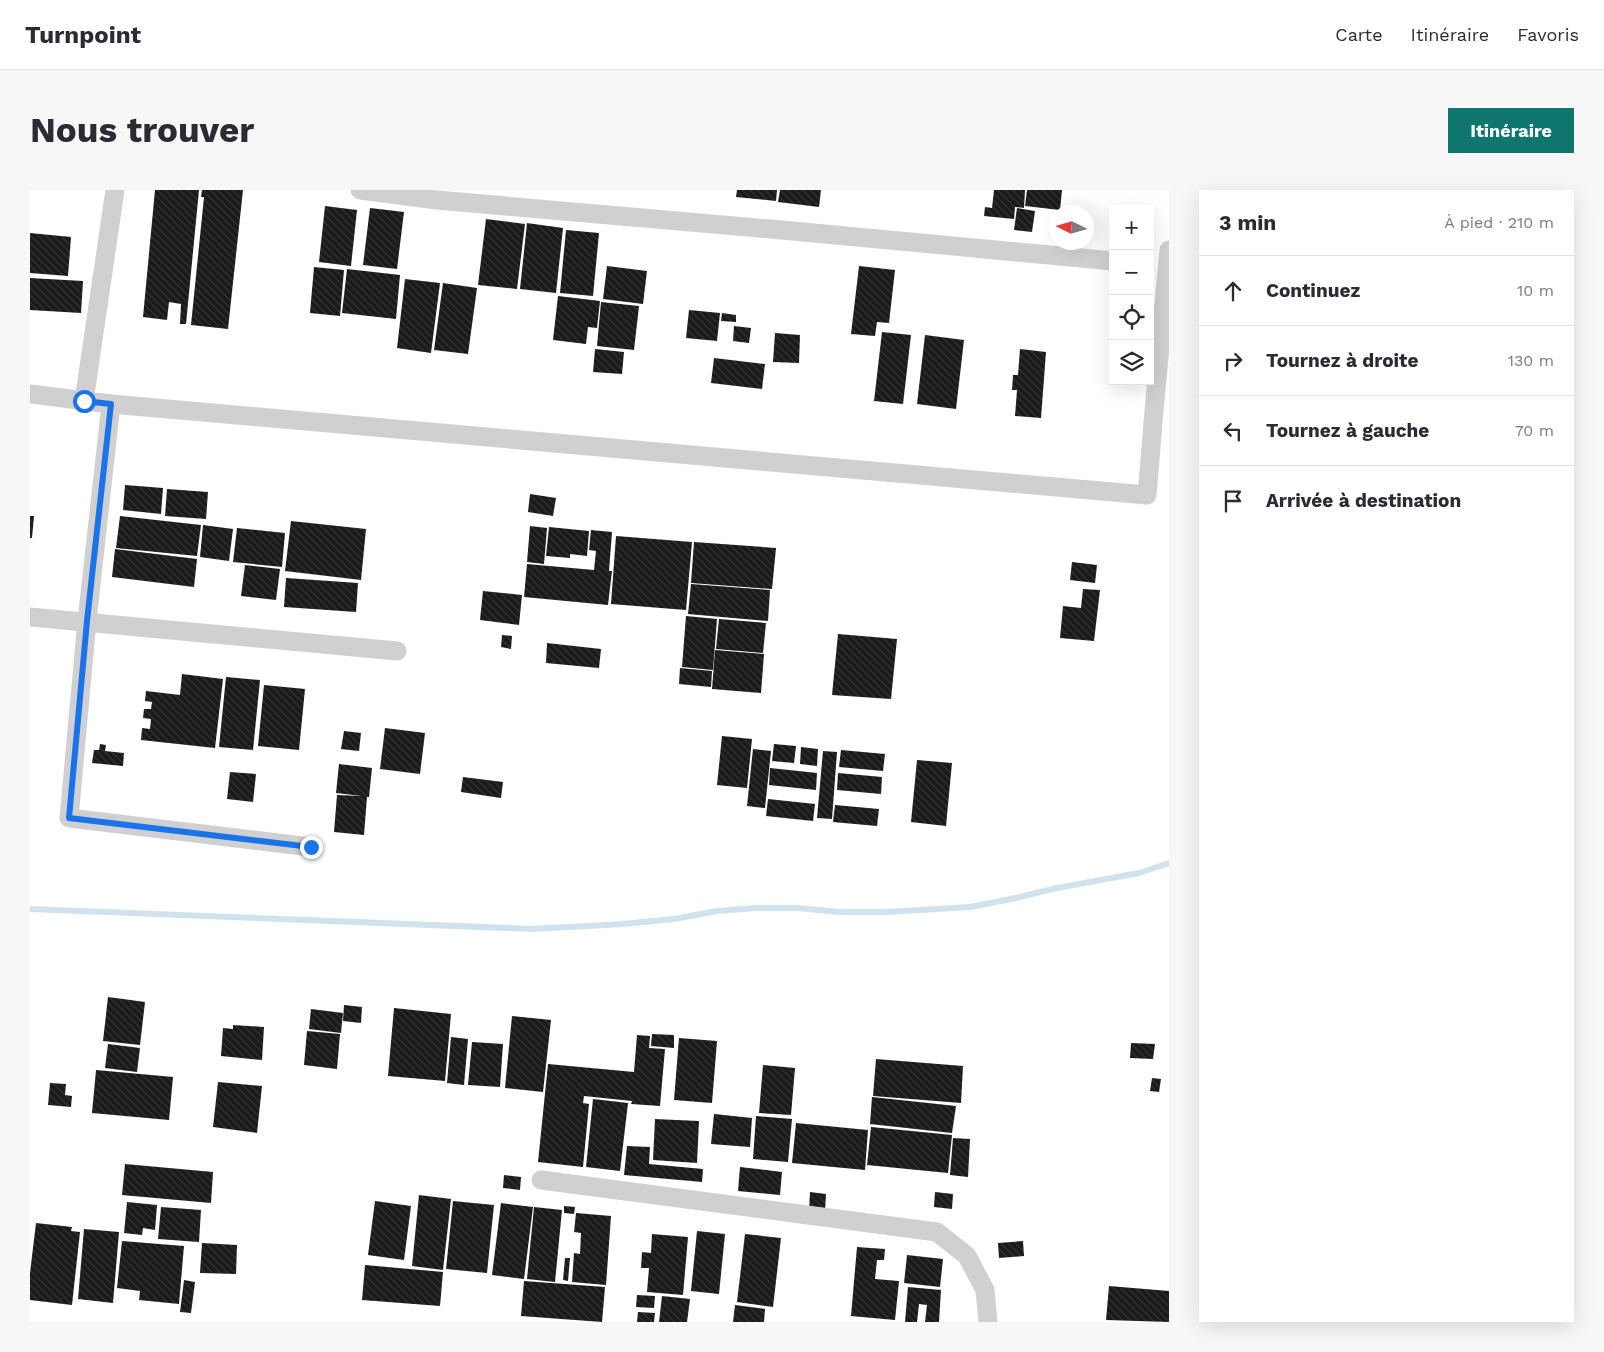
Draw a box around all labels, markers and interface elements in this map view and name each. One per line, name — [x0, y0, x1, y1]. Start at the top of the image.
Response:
text: Turnpoint — [25, 21, 141, 49]
text: Carte — [1335, 24, 1383, 45]
text: Itinéraire — [1411, 24, 1489, 45]
text: Favoris — [1517, 24, 1579, 45]
button: Itinéraire — [1448, 108, 1574, 153]
text: Nous trouver — [30, 109, 254, 151]
north arrow — [1049, 205, 1094, 250]
map controls — [1109, 205, 1154, 385]
button: + — [1109, 205, 1154, 250]
text: 3 min — [1219, 210, 1276, 235]
text: À pied · 210 m — [1444, 213, 1554, 232]
button: − — [1109, 250, 1154, 295]
icon: ahead — [1219, 277, 1247, 305]
text: Continuez — [1266, 279, 1360, 302]
text: 10 m — [1517, 281, 1554, 300]
button: locate — [1109, 295, 1154, 340]
button: layers — [1109, 340, 1154, 385]
icon: right — [1219, 347, 1247, 375]
text: Tournez à droite — [1266, 349, 1418, 372]
text: 130 m — [1508, 351, 1554, 370]
route start — [73, 390, 96, 413]
icon: left — [1219, 417, 1247, 445]
text: Tournez à gauche — [1266, 419, 1429, 442]
text: 70 m — [1515, 421, 1554, 440]
icon: arrive — [1219, 487, 1247, 515]
text: Arrivée à destination — [1266, 489, 1461, 512]
route end — [300, 836, 323, 859]

